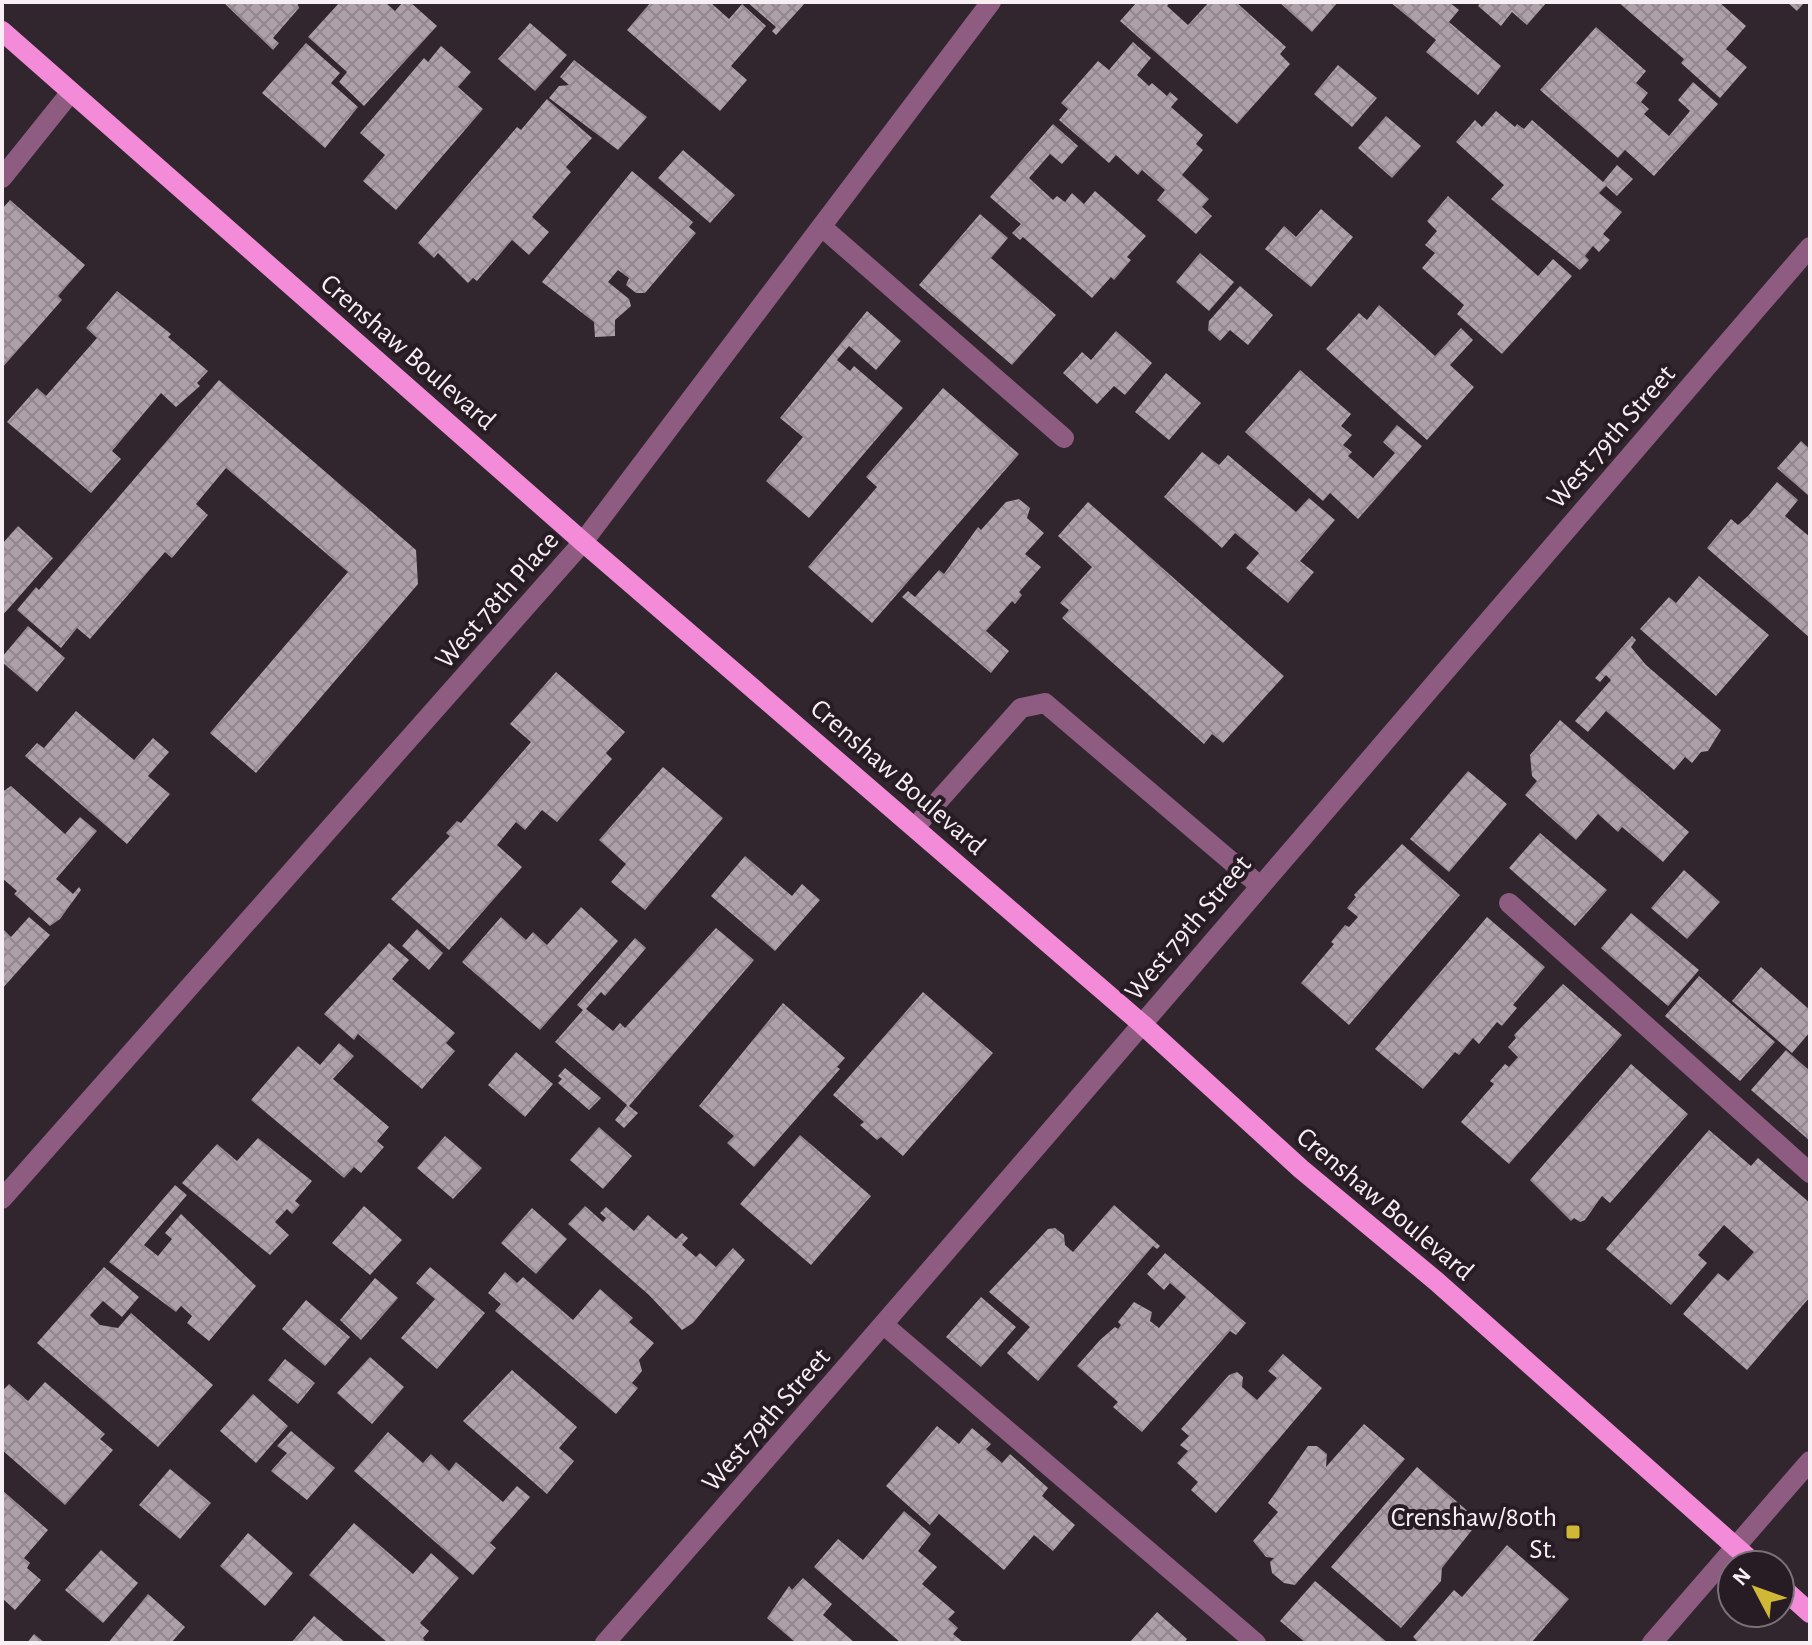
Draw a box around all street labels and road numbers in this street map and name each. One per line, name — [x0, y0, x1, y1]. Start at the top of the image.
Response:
street label: Crenshaw Boulevard — [315, 269, 500, 436]
street label: West 79th Street — [1542, 360, 1681, 514]
street label: West 78th Place — [431, 526, 564, 674]
street label: Crenshaw Boulevard — [805, 694, 990, 861]
street label: West 79th Street — [1120, 851, 1257, 1006]
street label: Crenshaw Boulevard — [1291, 1123, 1479, 1286]
street label: West 79th Street — [697, 1343, 836, 1497]

